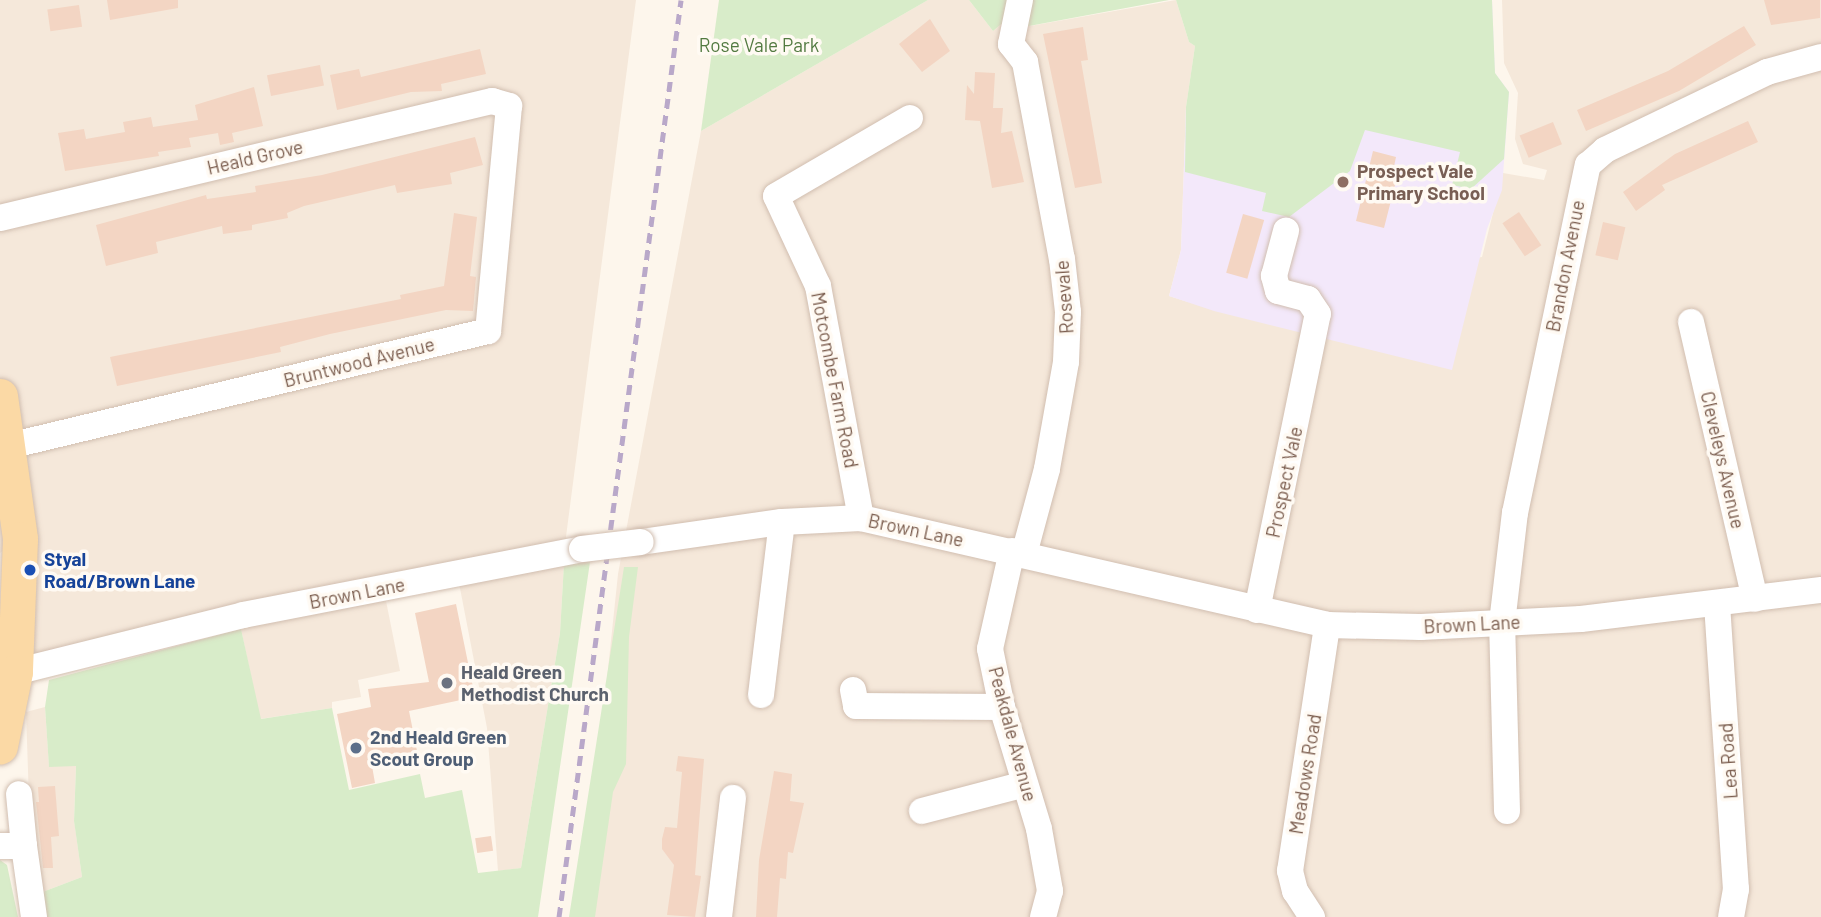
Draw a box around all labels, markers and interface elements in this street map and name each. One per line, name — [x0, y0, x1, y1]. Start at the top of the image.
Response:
park label: Rose Vale Park — [699, 34, 819, 56]
street label: Heald Grove — [205, 135, 305, 179]
place label: Prospect Vale Primary School — [1357, 160, 1485, 204]
marker: Prospect Vale Primary School — [1335, 174, 1351, 190]
street label: Brandon Avenue — [1541, 198, 1589, 334]
street label: Rosevale — [1050, 259, 1078, 335]
street label: Motcombe Farm Road — [807, 290, 863, 470]
street label: Bruntwood Avenue — [281, 332, 437, 392]
street label: Cleveleys Avenue — [1696, 389, 1750, 531]
street label: Prospect Vale — [1261, 424, 1307, 540]
street label: Brown Lane — [866, 509, 966, 551]
place label: Styal Road/Brown Lane — [44, 548, 195, 592]
marker: Styal Road/Brown Lane — [22, 562, 38, 578]
street label: Brown Lane — [307, 573, 407, 613]
street label: Brown Lane — [1423, 610, 1521, 638]
place label: Heald Green Methodist Church — [461, 661, 609, 705]
street label: Peakdale Avenue — [984, 664, 1042, 804]
marker: Heald Green Methodist Church — [439, 675, 455, 691]
street label: Meadows Road — [1284, 712, 1326, 836]
street label: Lea Road — [1714, 722, 1742, 800]
place label: 2nd Heald Green Scout Group — [370, 726, 507, 770]
marker: 2nd Heald Green Scout Group — [348, 740, 364, 756]

